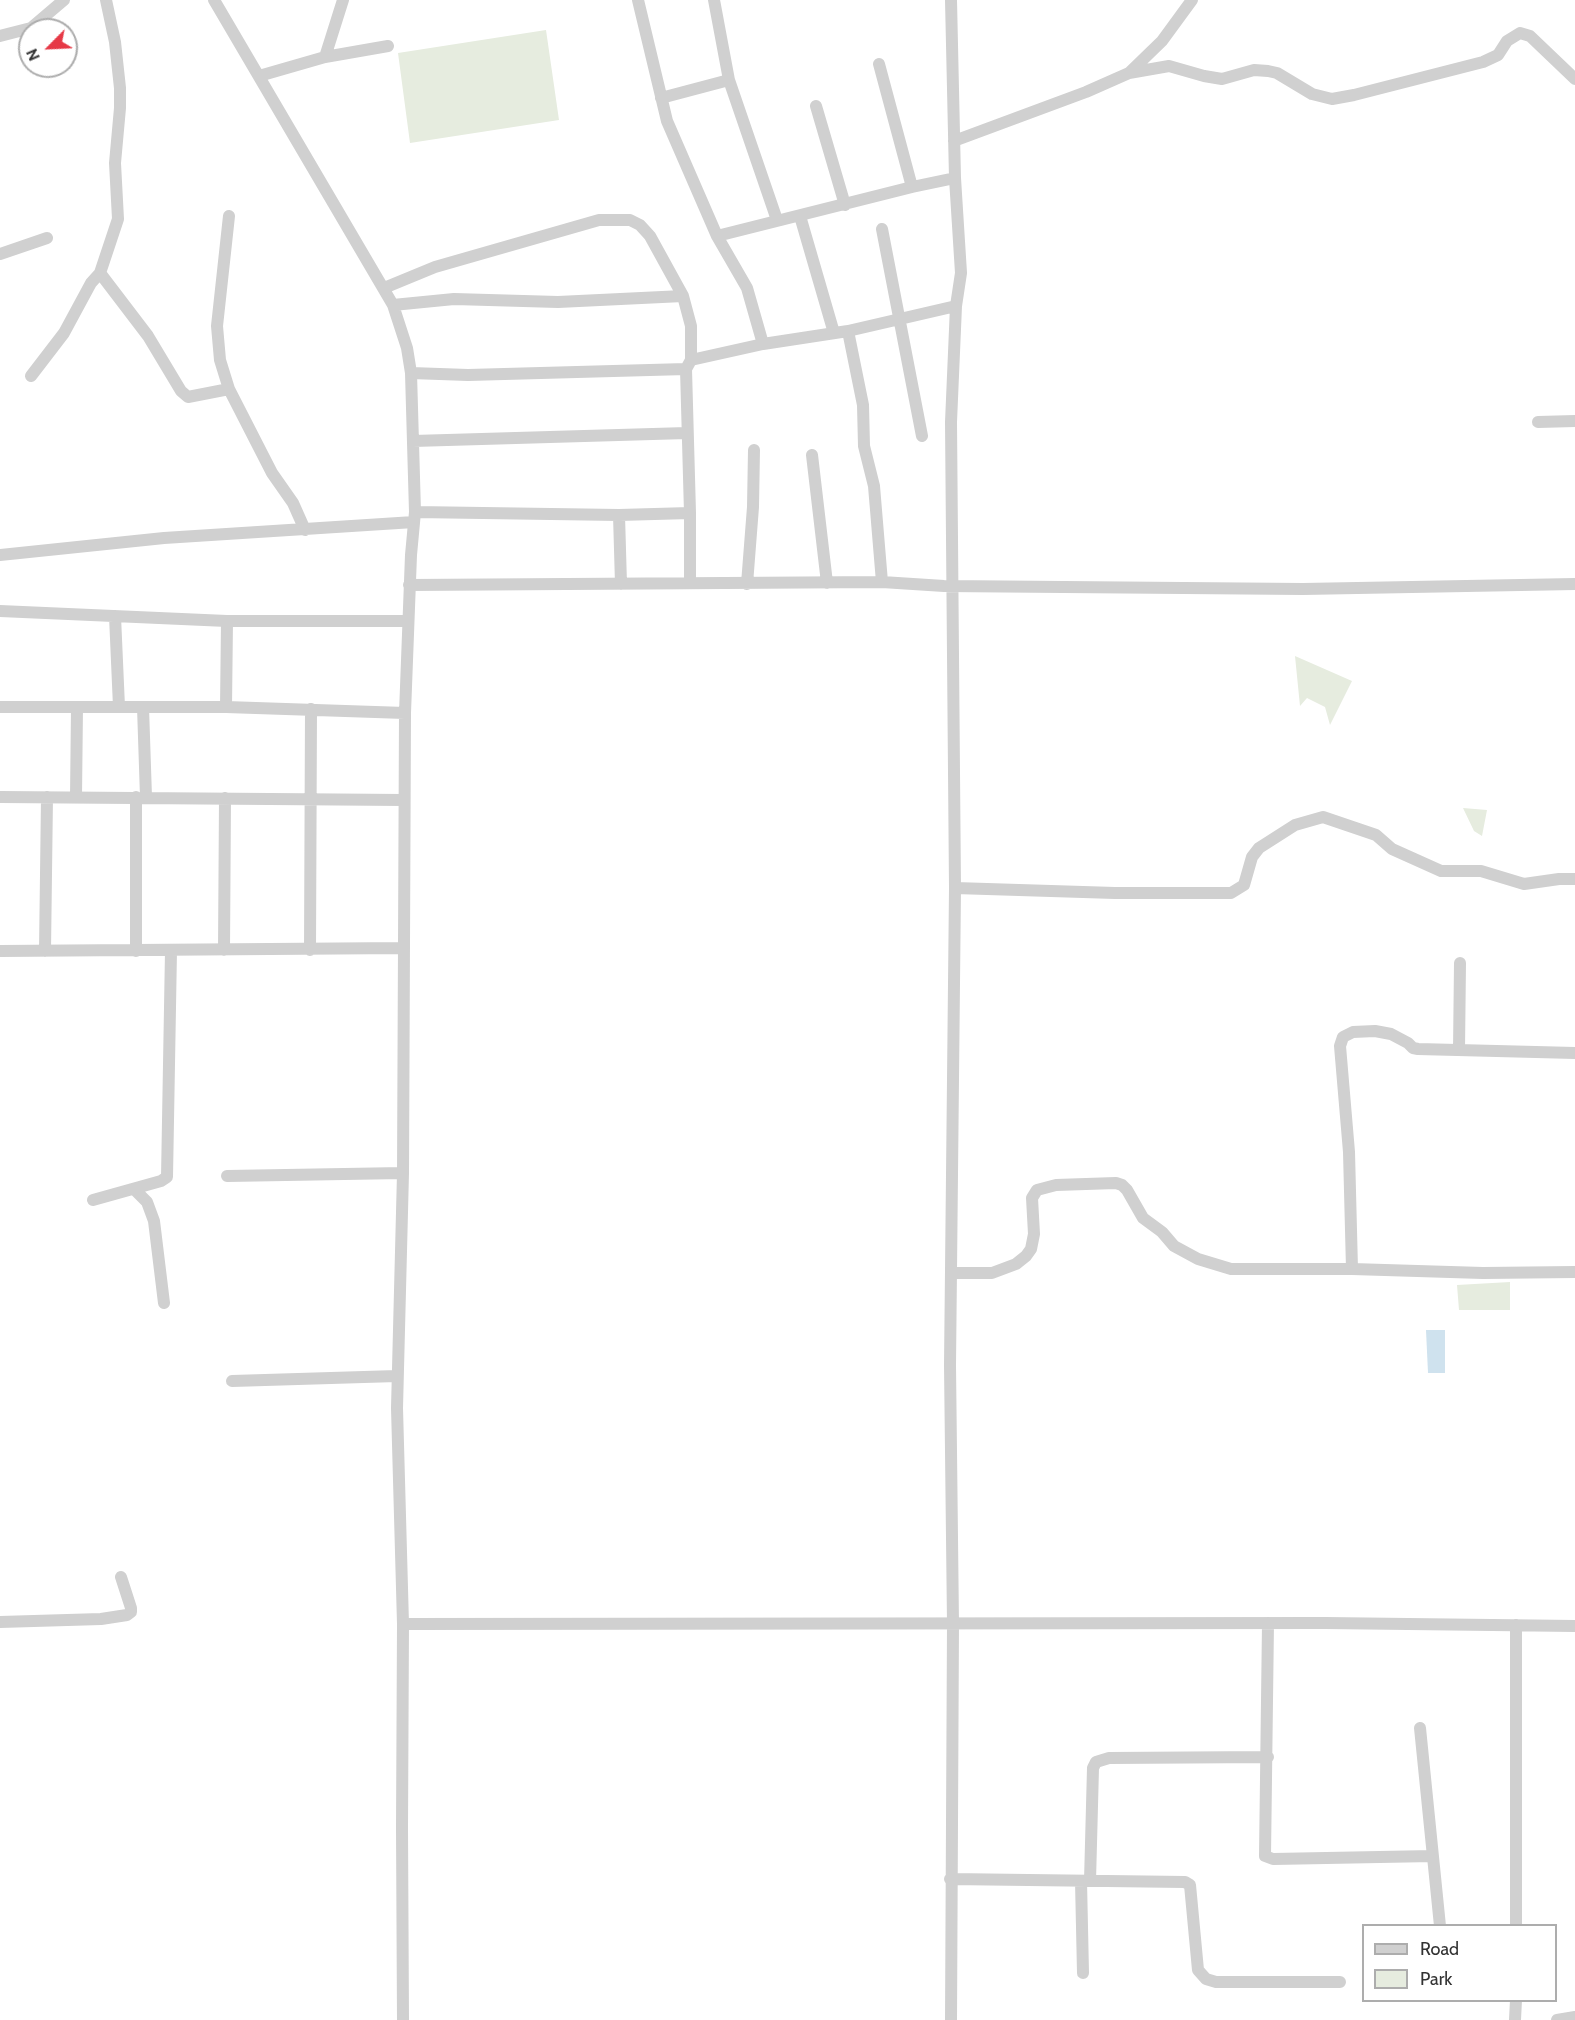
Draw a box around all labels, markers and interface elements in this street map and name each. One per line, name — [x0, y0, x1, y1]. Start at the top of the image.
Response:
north arrow — [18, 18, 78, 78]
text: N — [22, 46, 44, 64]
legend — [1362, 1924, 1557, 2002]
text: Road — [1420, 1938, 1459, 1960]
text: Park — [1420, 1968, 1452, 1990]

